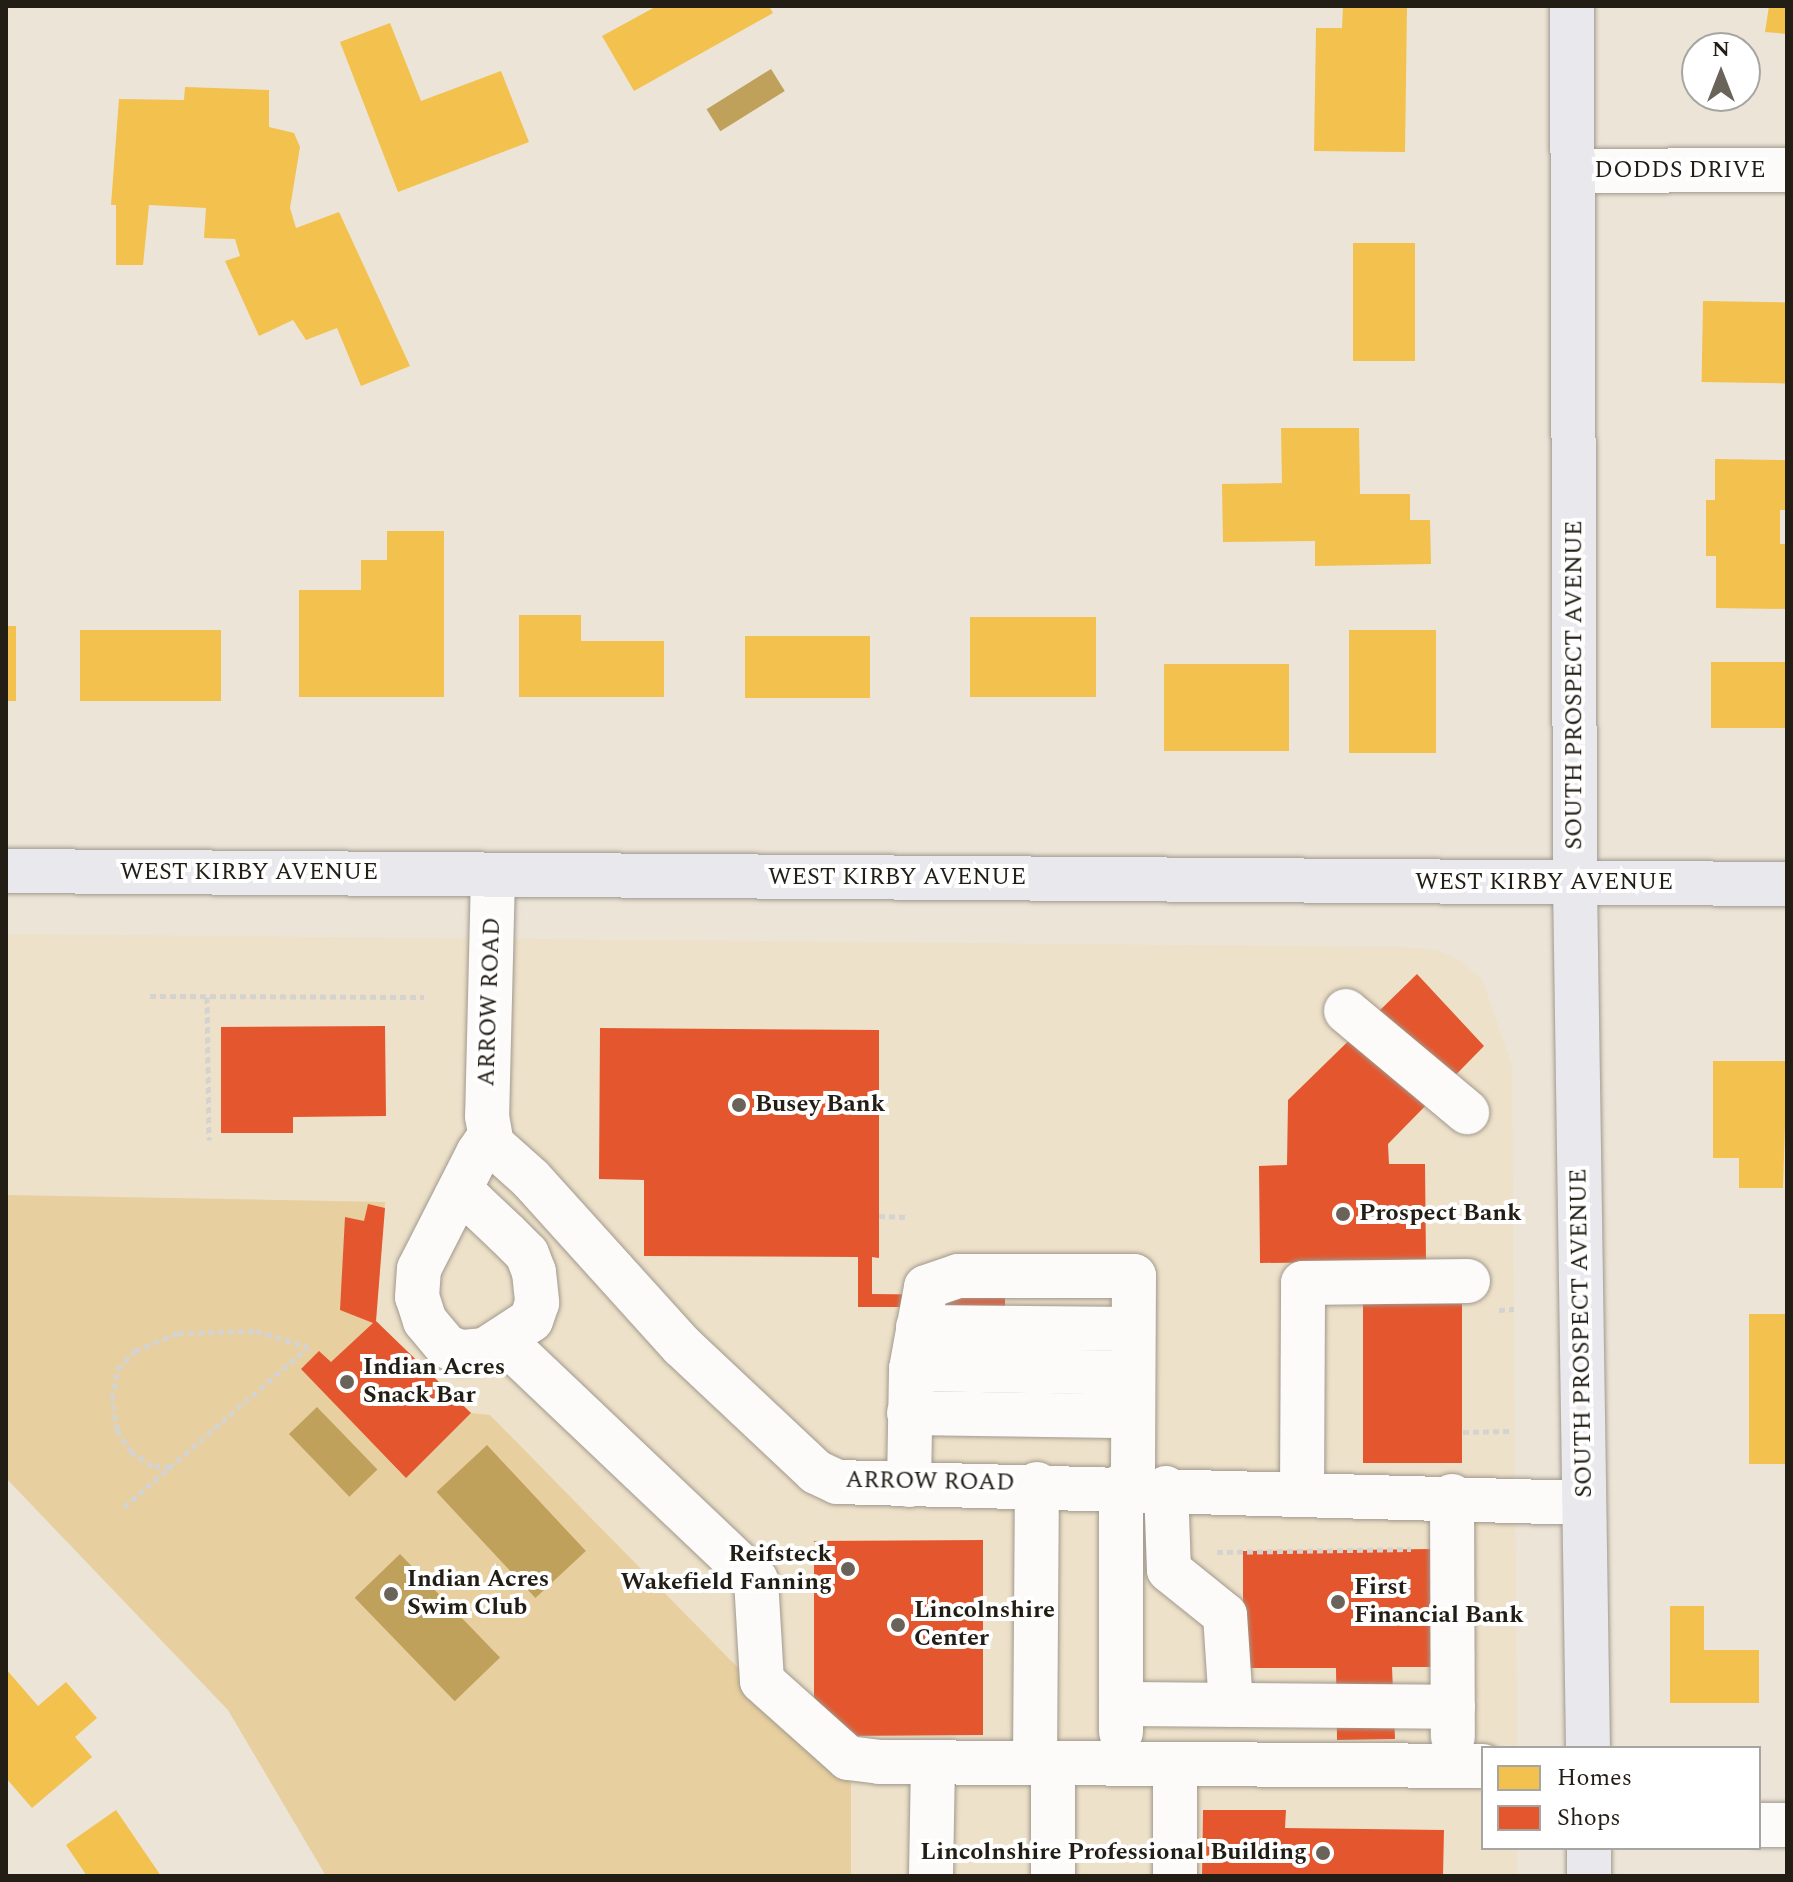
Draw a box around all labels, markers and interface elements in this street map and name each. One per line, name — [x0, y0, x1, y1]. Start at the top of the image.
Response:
north arrow — [1681, 32, 1761, 112]
text: N — [1712, 33, 1730, 66]
street label: DODDS DRIVE — [1594, 157, 1766, 185]
street label: SOUTH PROSPECT AVENUE — [1561, 520, 1589, 850]
street label: WEST KIRBY AVENUE — [120, 859, 378, 887]
street label: WEST KIRBY AVENUE — [768, 864, 1026, 892]
street label: WEST KIRBY AVENUE — [1415, 869, 1673, 897]
street label: ARROW ROAD — [473, 917, 507, 1087]
place label: Busey Bank — [755, 1091, 885, 1119]
marker: Busey Bank — [730, 1096, 748, 1114]
street label: SOUTH PROSPECT AVENUE — [1565, 1168, 1599, 1498]
place label: Prospect Bank — [1359, 1200, 1522, 1228]
marker: Prospect Bank — [1334, 1205, 1352, 1223]
place label: Indian Acres Snack Bar — [363, 1354, 505, 1410]
marker: Indian Acres Snack Bar — [338, 1373, 356, 1391]
street label: ARROW ROAD — [845, 1466, 1015, 1498]
place label: Reifsteck Wakefield Fanning — [620, 1541, 832, 1597]
marker: Reifsteck Wakefield Fanning — [839, 1560, 857, 1578]
place label: Indian Acres Swim Club — [407, 1566, 549, 1622]
place label: First Financial Bank — [1354, 1574, 1524, 1630]
marker: Indian Acres Swim Club — [382, 1585, 400, 1603]
marker: First Financial Bank — [1329, 1593, 1347, 1611]
place label: Lincolnshire Center — [914, 1597, 1055, 1653]
marker: Lincolnshire Center — [889, 1616, 907, 1634]
legend — [1481, 1746, 1761, 1850]
text: Homes — [1557, 1760, 1632, 1796]
text: Shops — [1557, 1800, 1621, 1836]
place label: Lincolnshire Professional Building — [920, 1839, 1307, 1867]
marker: Lincolnshire Professional Building — [1314, 1844, 1332, 1862]

